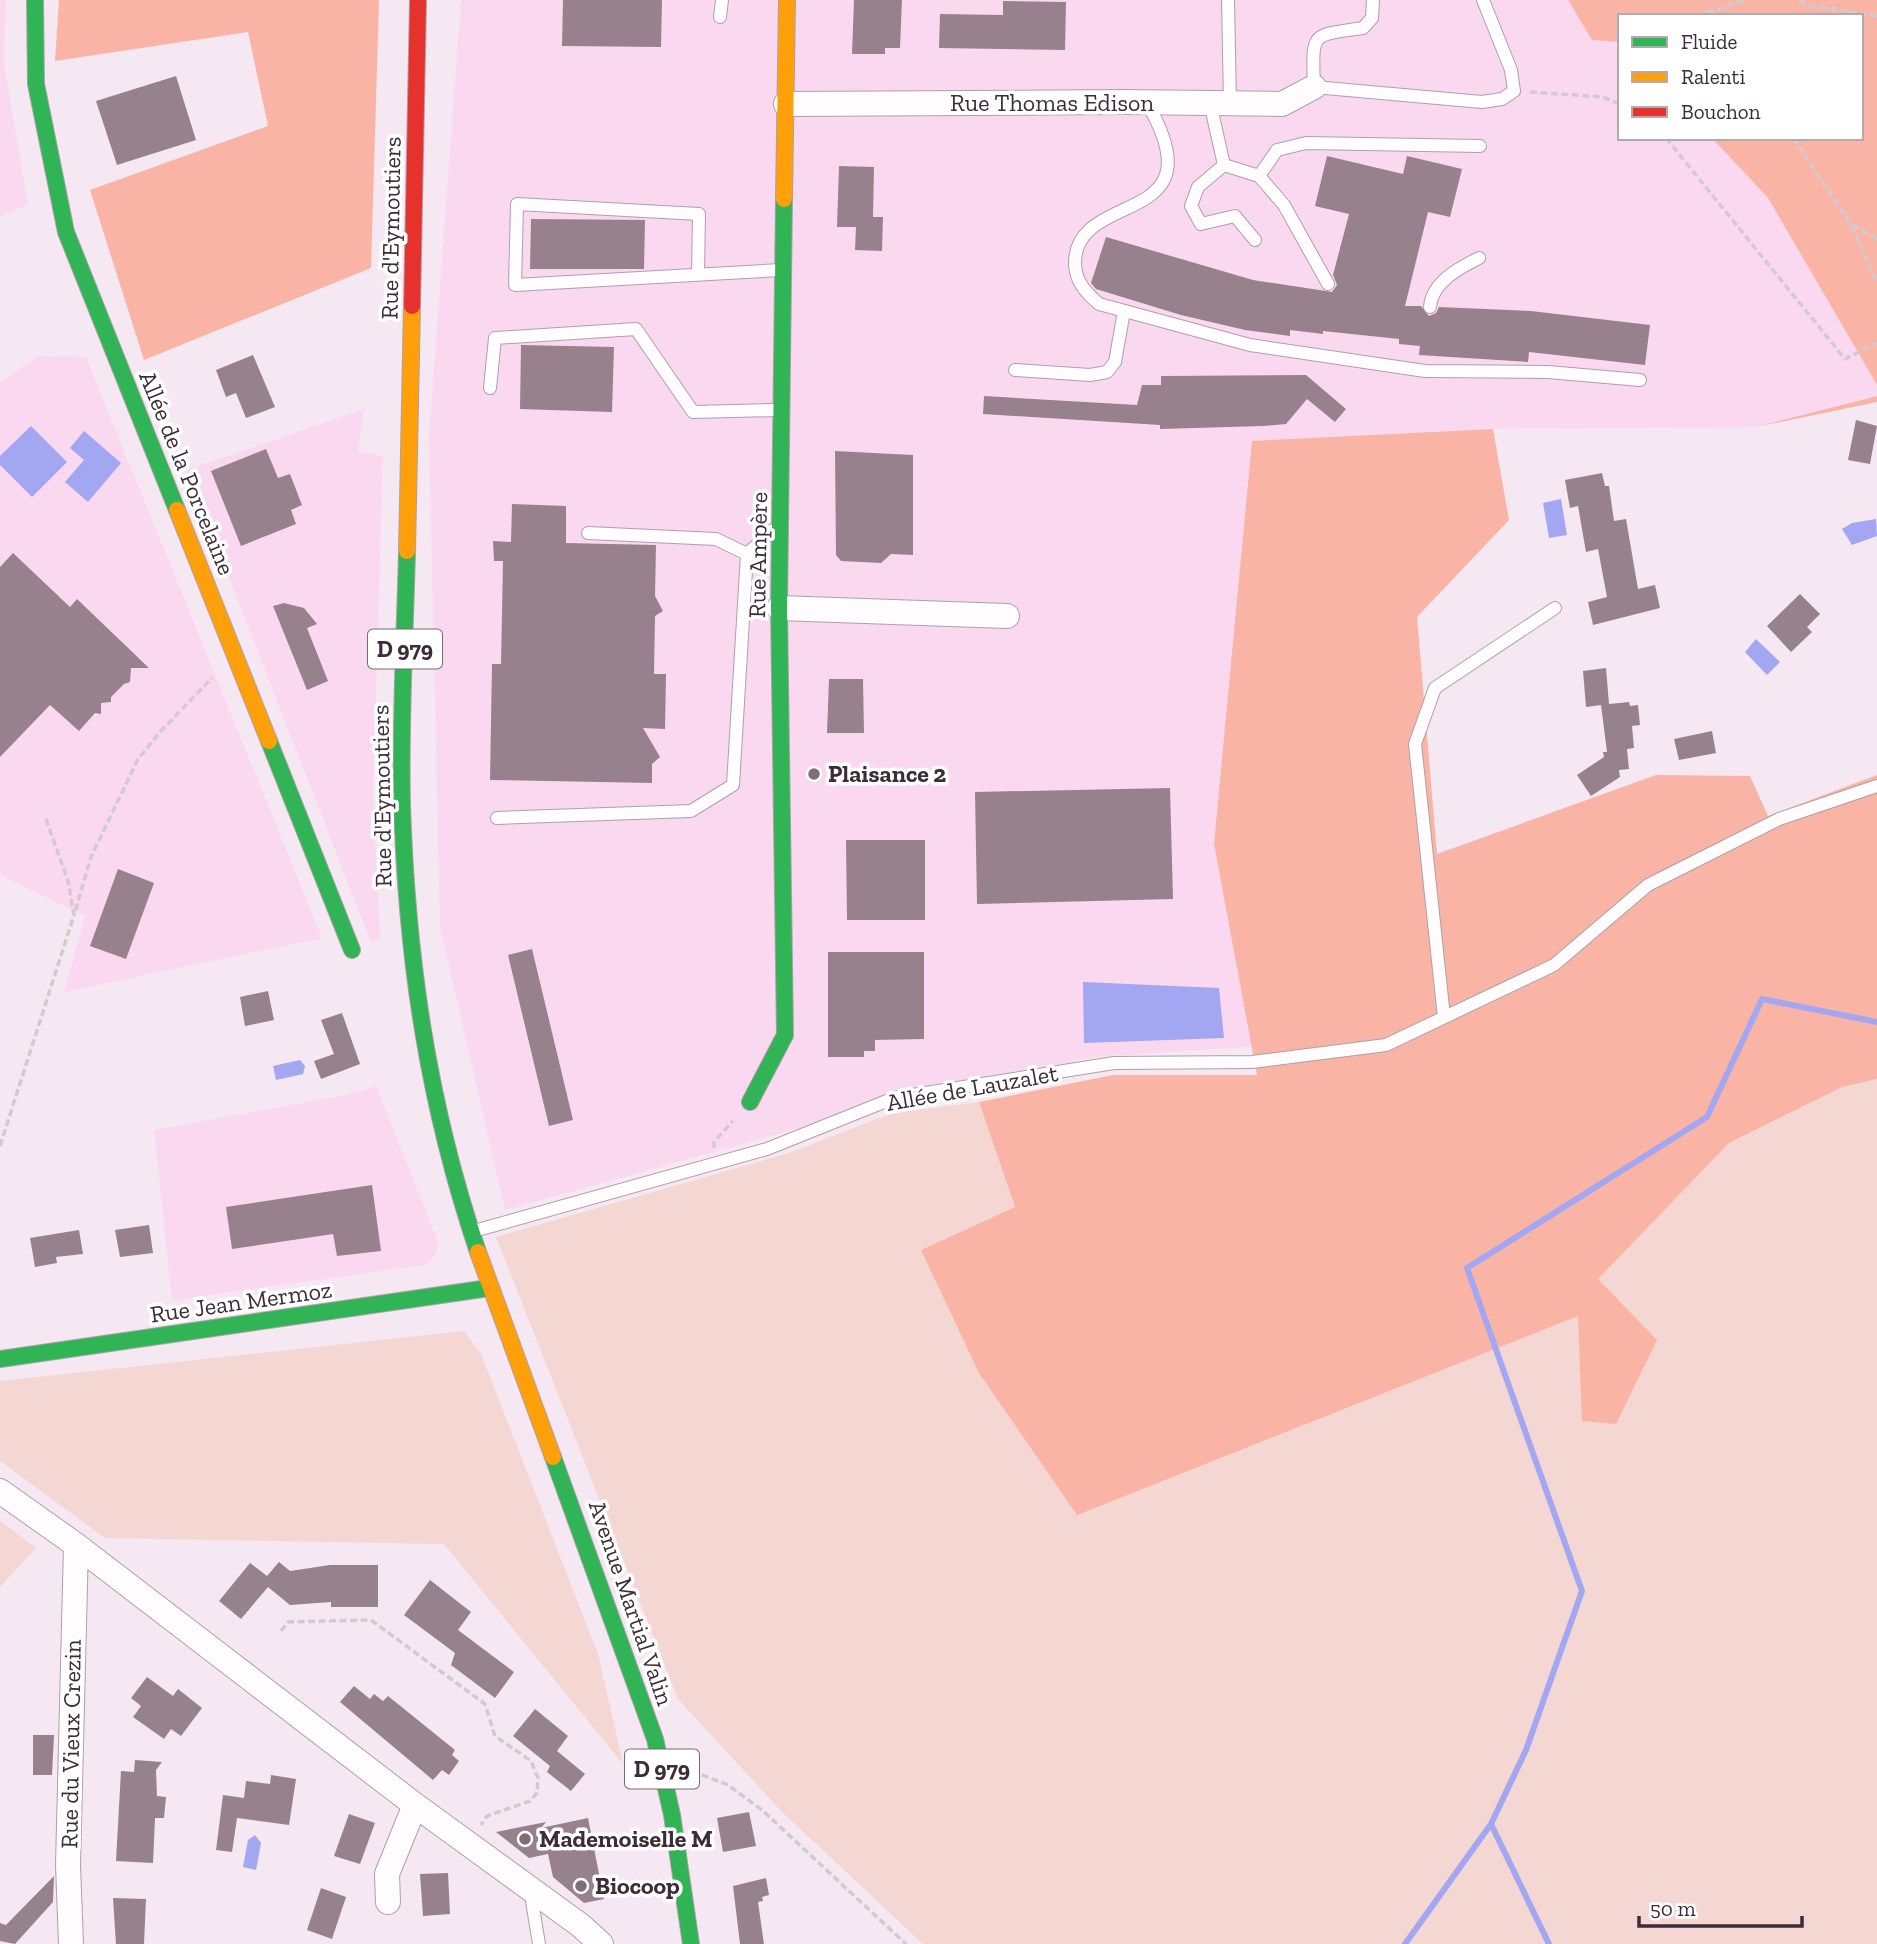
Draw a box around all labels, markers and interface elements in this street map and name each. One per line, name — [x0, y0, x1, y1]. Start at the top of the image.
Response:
legend — [1618, 14, 1863, 140]
text: Fluide — [1681, 29, 1737, 54]
text: Ralenti — [1681, 64, 1745, 89]
street label: Rue Thomas Edison — [950, 88, 1154, 117]
text: Bouchon — [1681, 99, 1761, 124]
street label: Rue d'Eymoutiers — [374, 136, 407, 320]
street label: Allée de la Porcelaine — [133, 367, 242, 579]
street label: Rue Ampère — [742, 492, 773, 618]
road number: D 979 — [368, 629, 442, 668]
street label: Rue d'Eymoutiers — [365, 704, 398, 888]
place label: Plaisance 2 — [828, 759, 946, 788]
marker: Plaisance 2 — [806, 766, 822, 782]
street label: Allée de Lauzalet — [884, 1058, 1060, 1117]
street label: Rue Jean Mermoz — [148, 1274, 334, 1329]
street label: Avenue Martial Valin — [583, 1497, 680, 1709]
street label: Rue du Vieux Crezin — [54, 1639, 87, 1849]
road number: D 979 — [625, 1750, 699, 1788]
place label: Mademoiselle M — [539, 1824, 713, 1853]
marker: Mademoiselle M — [517, 1831, 533, 1847]
place label: Biocoop — [595, 1871, 680, 1900]
marker: Biocoop — [573, 1878, 589, 1894]
scale bar — [1639, 1884, 1802, 1928]
text: 50 m — [1650, 1896, 1696, 1921]

